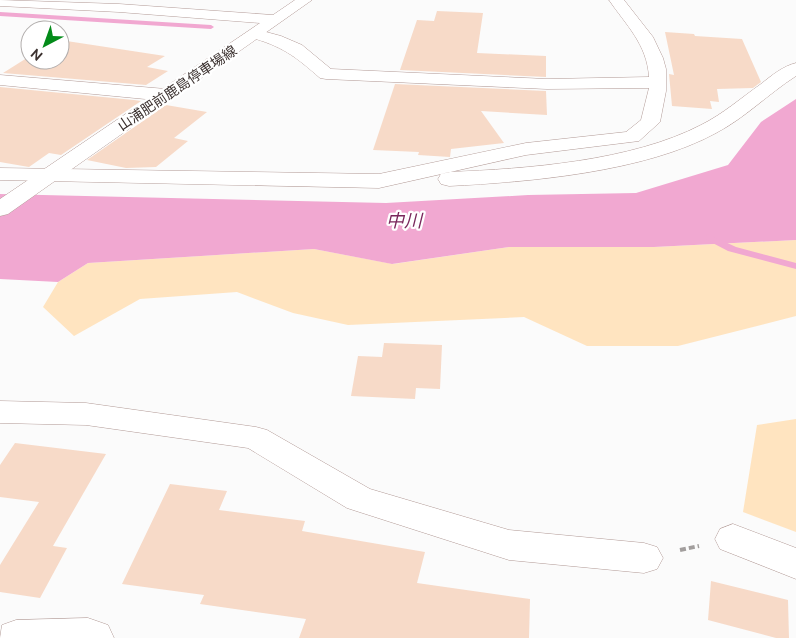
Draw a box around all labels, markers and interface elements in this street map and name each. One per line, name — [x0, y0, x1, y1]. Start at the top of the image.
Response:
north arrow — [20, 20, 70, 70]
street label: 山浦肥前鹿島停車場線 — [114, 42, 240, 134]
text: N — [27, 45, 46, 64]
water label: 中川 — [386, 210, 424, 230]

